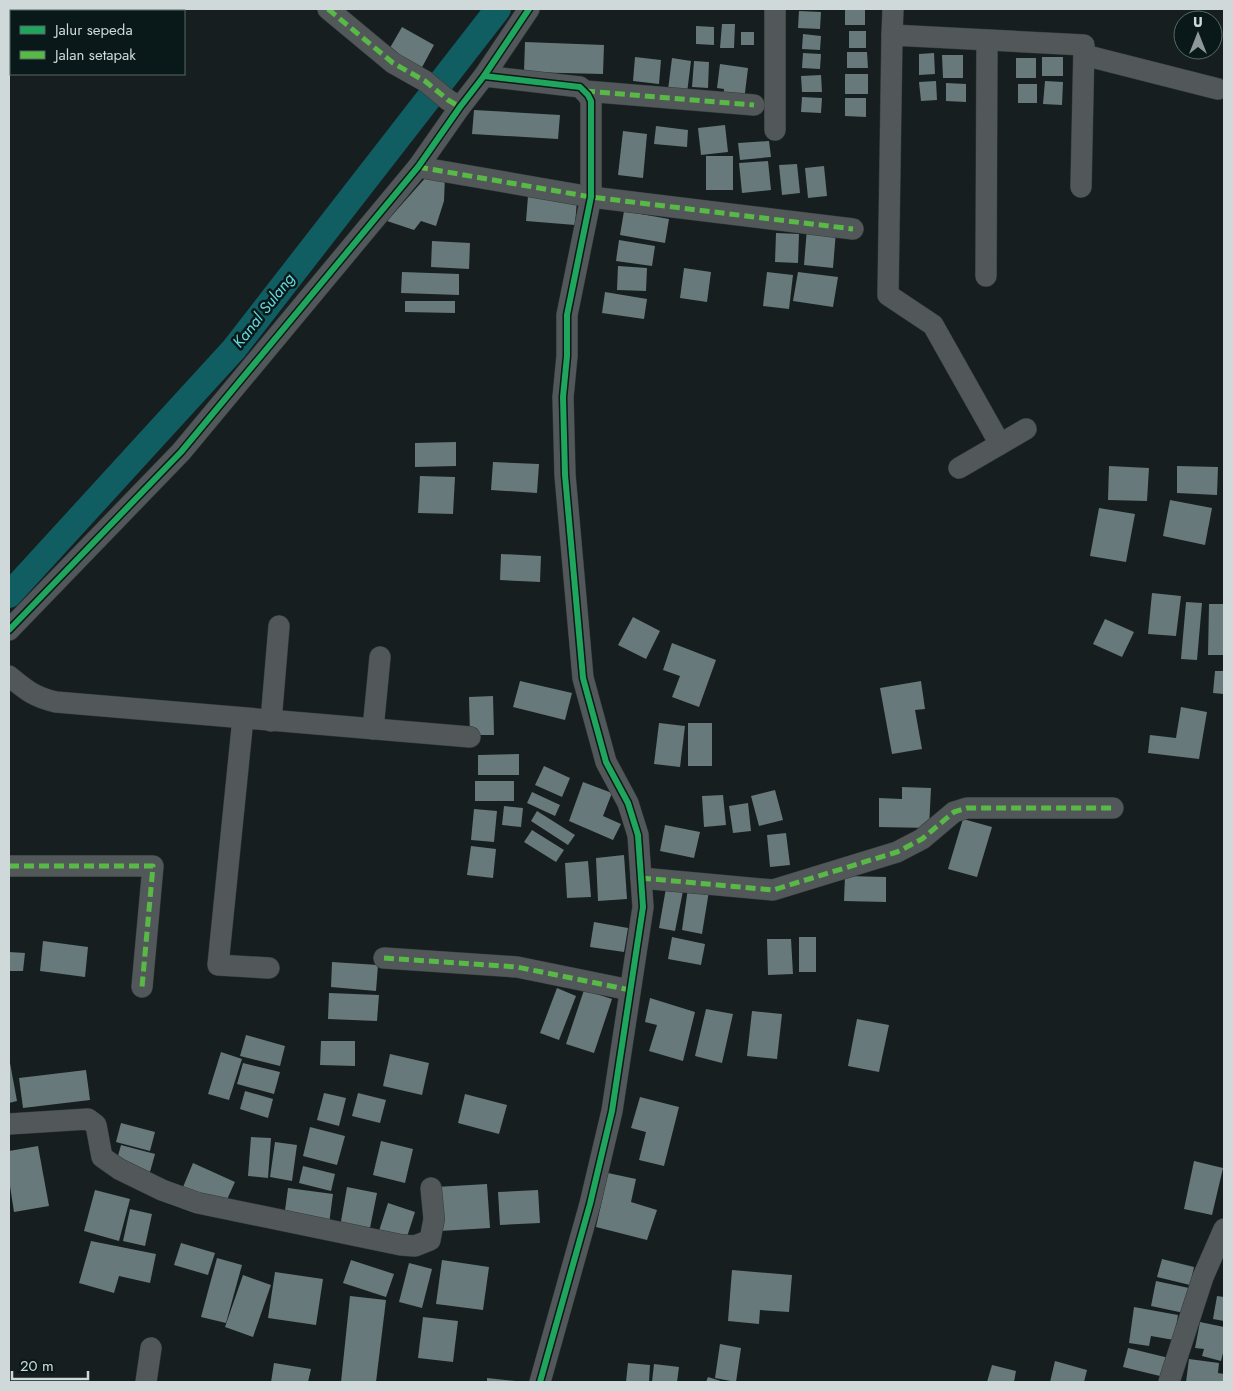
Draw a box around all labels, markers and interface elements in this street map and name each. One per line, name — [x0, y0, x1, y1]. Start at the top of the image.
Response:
legend — [10, 10, 185, 75]
north arrow — [1173, 10, 1223, 60]
text: U — [1193, 12, 1203, 32]
text: Jalur sepeda — [53, 19, 133, 41]
text: Jalan setapak — [53, 44, 136, 66]
water label: Kanal Sulang — [227, 268, 300, 352]
scale bar — [12, 1348, 89, 1380]
text: 20 m — [20, 1355, 54, 1377]

